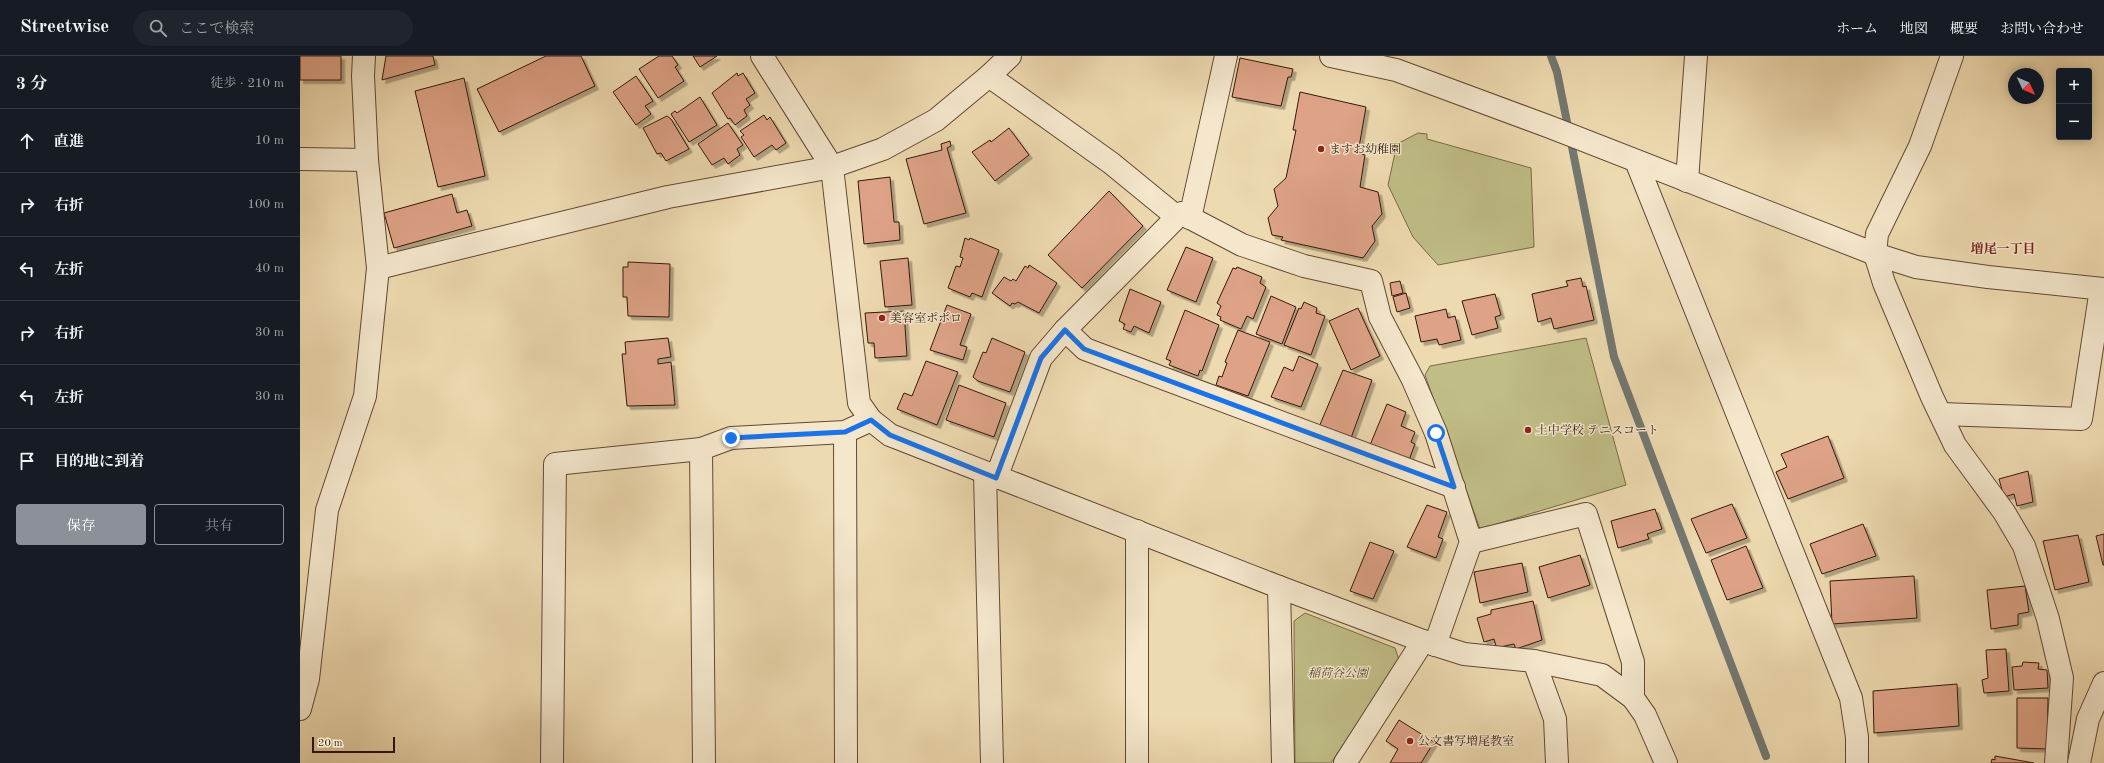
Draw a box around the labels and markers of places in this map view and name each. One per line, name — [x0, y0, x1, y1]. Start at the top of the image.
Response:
place label: ますお幼稚園 — [1329, 142, 1401, 156]
marker: ますお幼稚園 — [1316, 144, 1326, 154]
place label: 美容室ポポロ — [890, 311, 962, 325]
marker: 美容室ポポロ — [877, 313, 887, 323]
place label: 土中学校 テニスコート — [1536, 423, 1659, 437]
marker: 土中学校 テニスコート — [1523, 425, 1533, 435]
place label: 公文書写増尾教室 — [1418, 734, 1514, 748]
marker: 公文書写増尾教室 — [1405, 736, 1415, 746]

